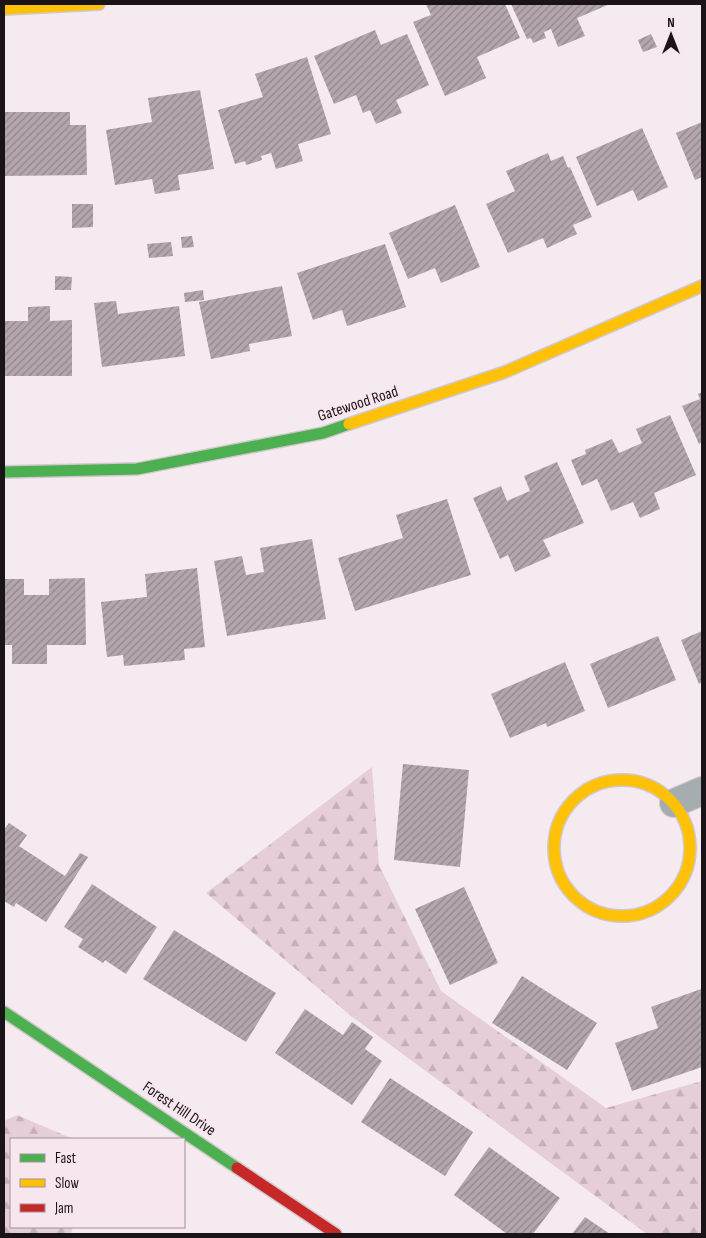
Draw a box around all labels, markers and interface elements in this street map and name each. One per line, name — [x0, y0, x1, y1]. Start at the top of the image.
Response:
north arrow — [646, 10, 696, 60]
text: N — [667, 14, 675, 31]
street label: Gatewood Road — [315, 382, 401, 426]
street label: Forest Hill Drive — [139, 1078, 219, 1140]
legend — [10, 1138, 185, 1228]
text: Fast — [55, 1149, 77, 1168]
text: Slow — [55, 1174, 79, 1193]
text: Jam — [54, 1199, 73, 1218]

